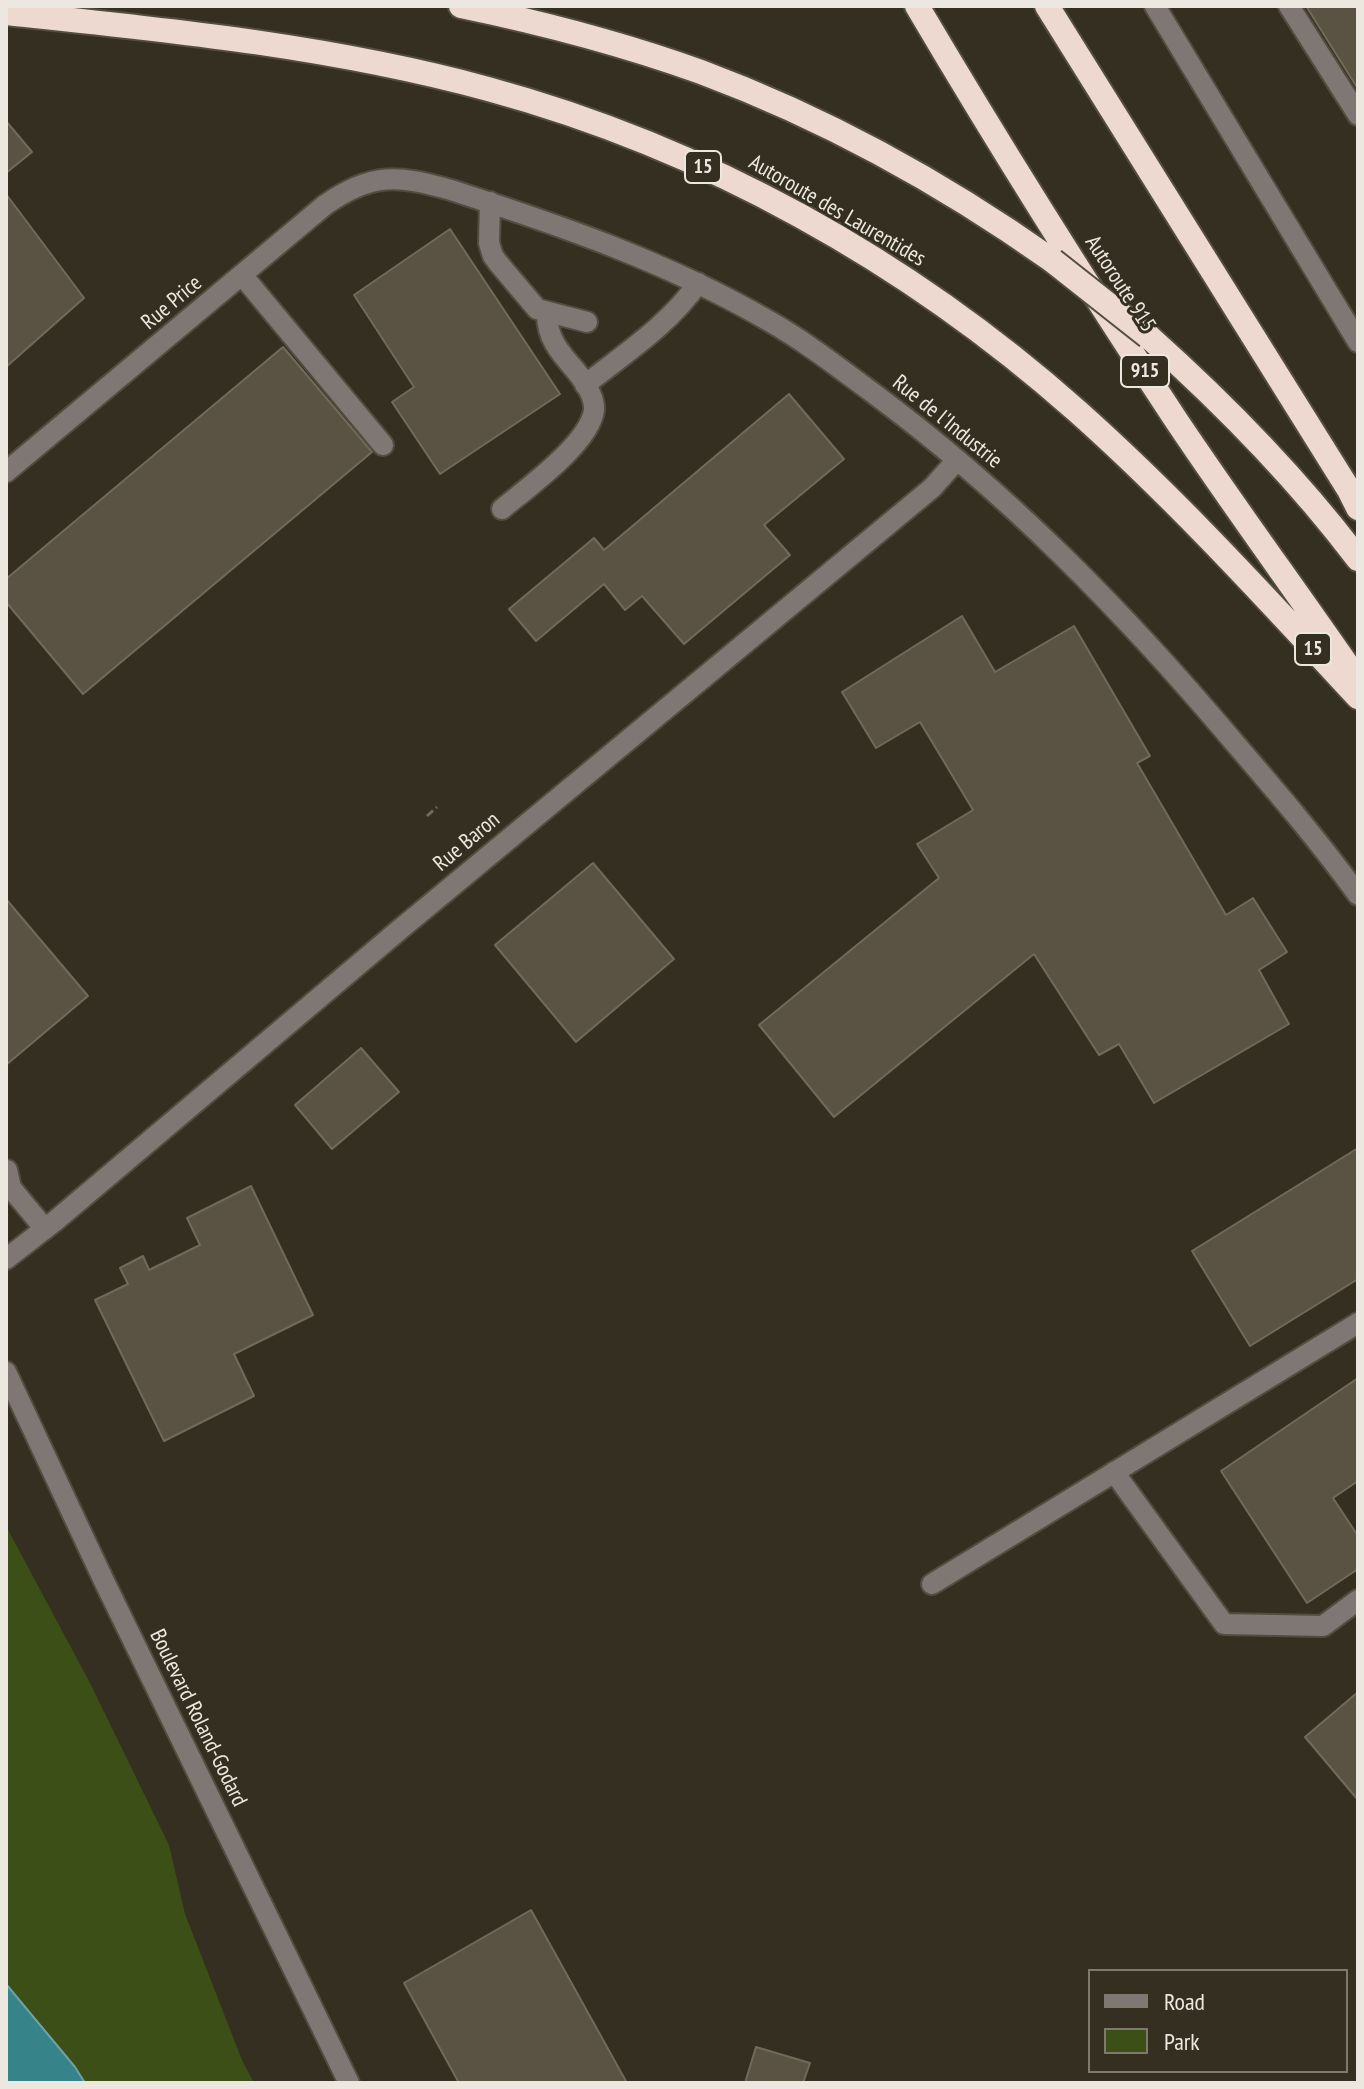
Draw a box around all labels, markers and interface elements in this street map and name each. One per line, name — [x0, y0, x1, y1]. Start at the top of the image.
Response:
street label: Autoroute des Laurentides — [744, 150, 930, 272]
road number: 15 — [685, 151, 721, 183]
street label: Autoroute 915 — [1079, 231, 1161, 337]
street label: Rue Price — [136, 270, 208, 336]
road number: 915 — [1121, 355, 1169, 387]
street label: Rue de l'Industrie — [887, 370, 1007, 474]
road number: 15 — [1295, 633, 1331, 665]
street label: Rue Baron — [429, 807, 505, 877]
street label: Boulevard Roland-Godard — [144, 1625, 252, 1811]
legend — [1088, 1969, 1348, 2073]
text: Road — [1164, 1986, 1205, 2017]
text: Park — [1164, 2026, 1200, 2057]

